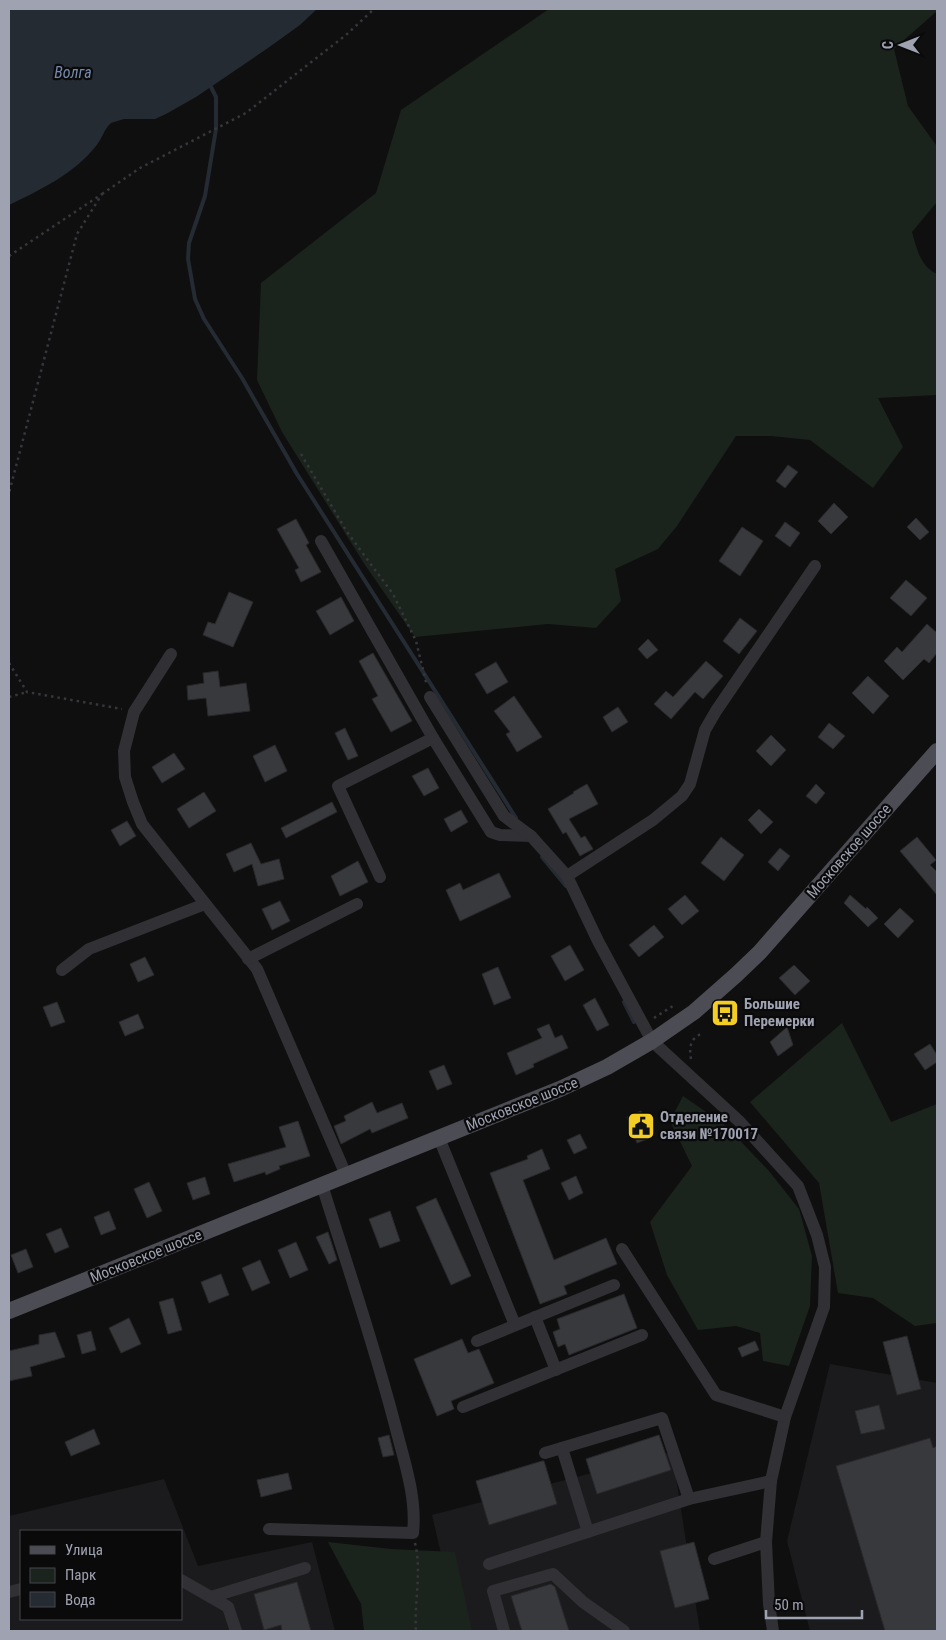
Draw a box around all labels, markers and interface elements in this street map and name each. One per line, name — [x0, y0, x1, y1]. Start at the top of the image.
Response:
north arrow — [876, 20, 926, 70]
text: С — [880, 41, 896, 49]
water label: Волга — [54, 63, 92, 82]
street label: Московское шоссе — [803, 800, 895, 902]
place label: Большие Перемерки — [744, 995, 815, 1030]
bus stop icon: Большие Перемерки — [710, 998, 740, 1028]
street label: Московское шоссе — [464, 1073, 580, 1135]
place label: Отделение связи №170017 — [660, 1108, 758, 1143]
public building icon: Отделение связи №170017 — [626, 1111, 656, 1141]
street label: Московское шоссе — [88, 1225, 204, 1287]
legend — [20, 1530, 182, 1620]
text: Улица — [65, 1541, 103, 1559]
text: Парк — [65, 1566, 96, 1584]
scale bar — [766, 1588, 862, 1620]
text: Вода — [65, 1591, 95, 1609]
text: 50 m — [774, 1596, 804, 1614]

